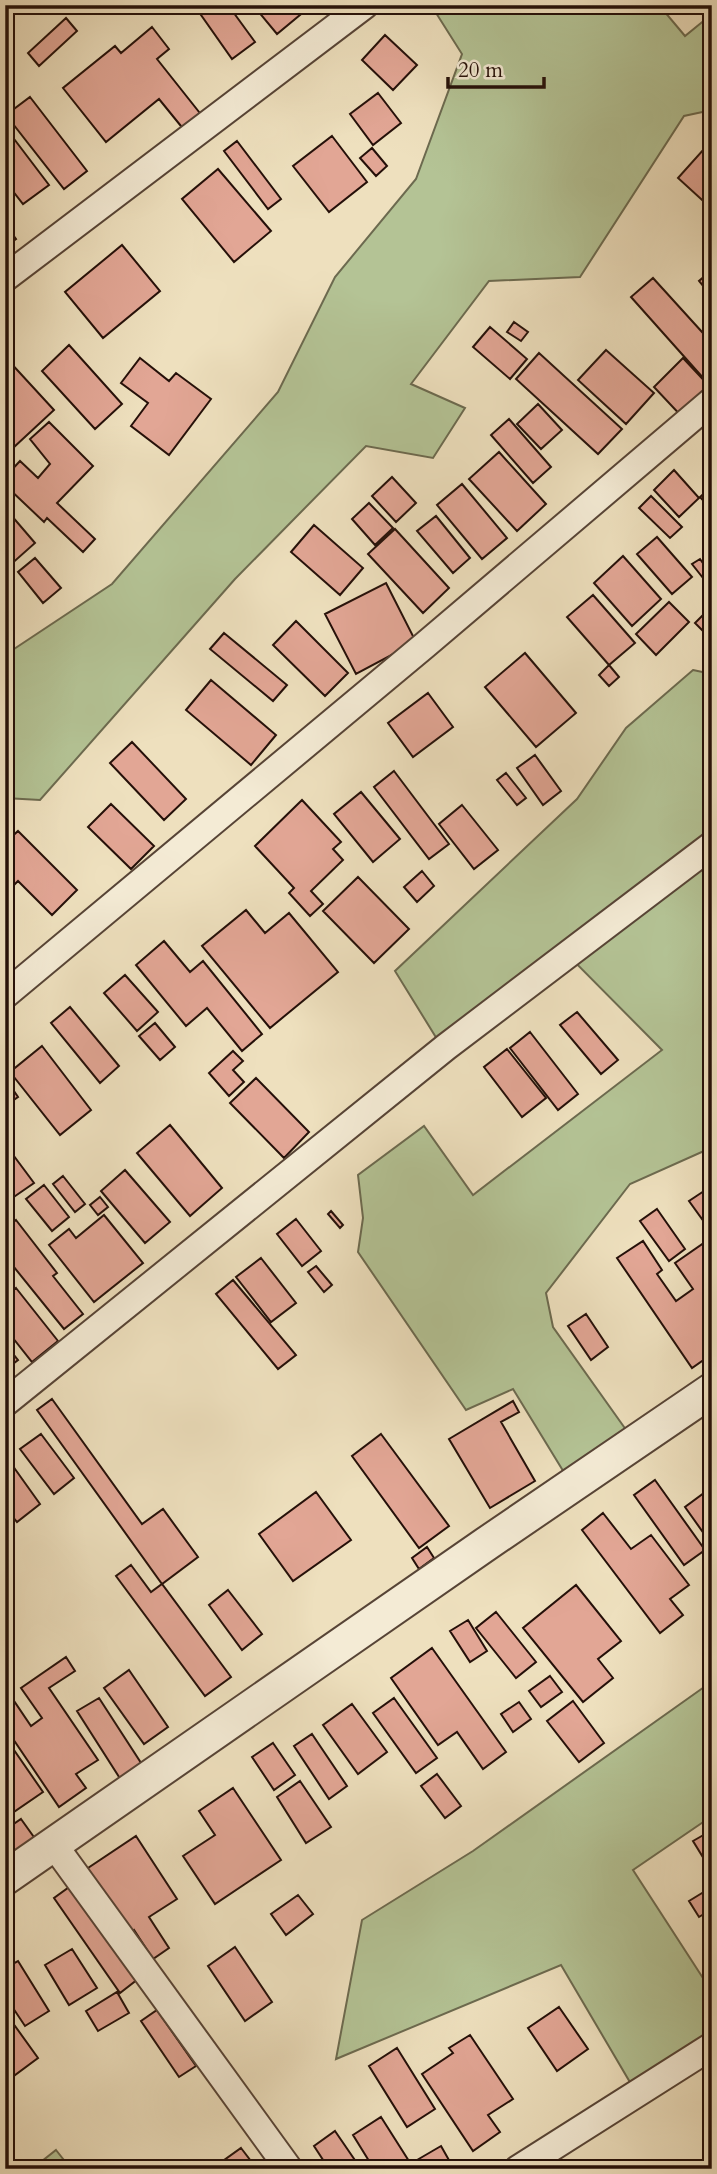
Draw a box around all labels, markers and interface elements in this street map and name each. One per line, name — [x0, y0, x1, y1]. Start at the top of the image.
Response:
scale bar — [448, 46, 544, 90]
text: 20 m — [458, 56, 503, 85]

